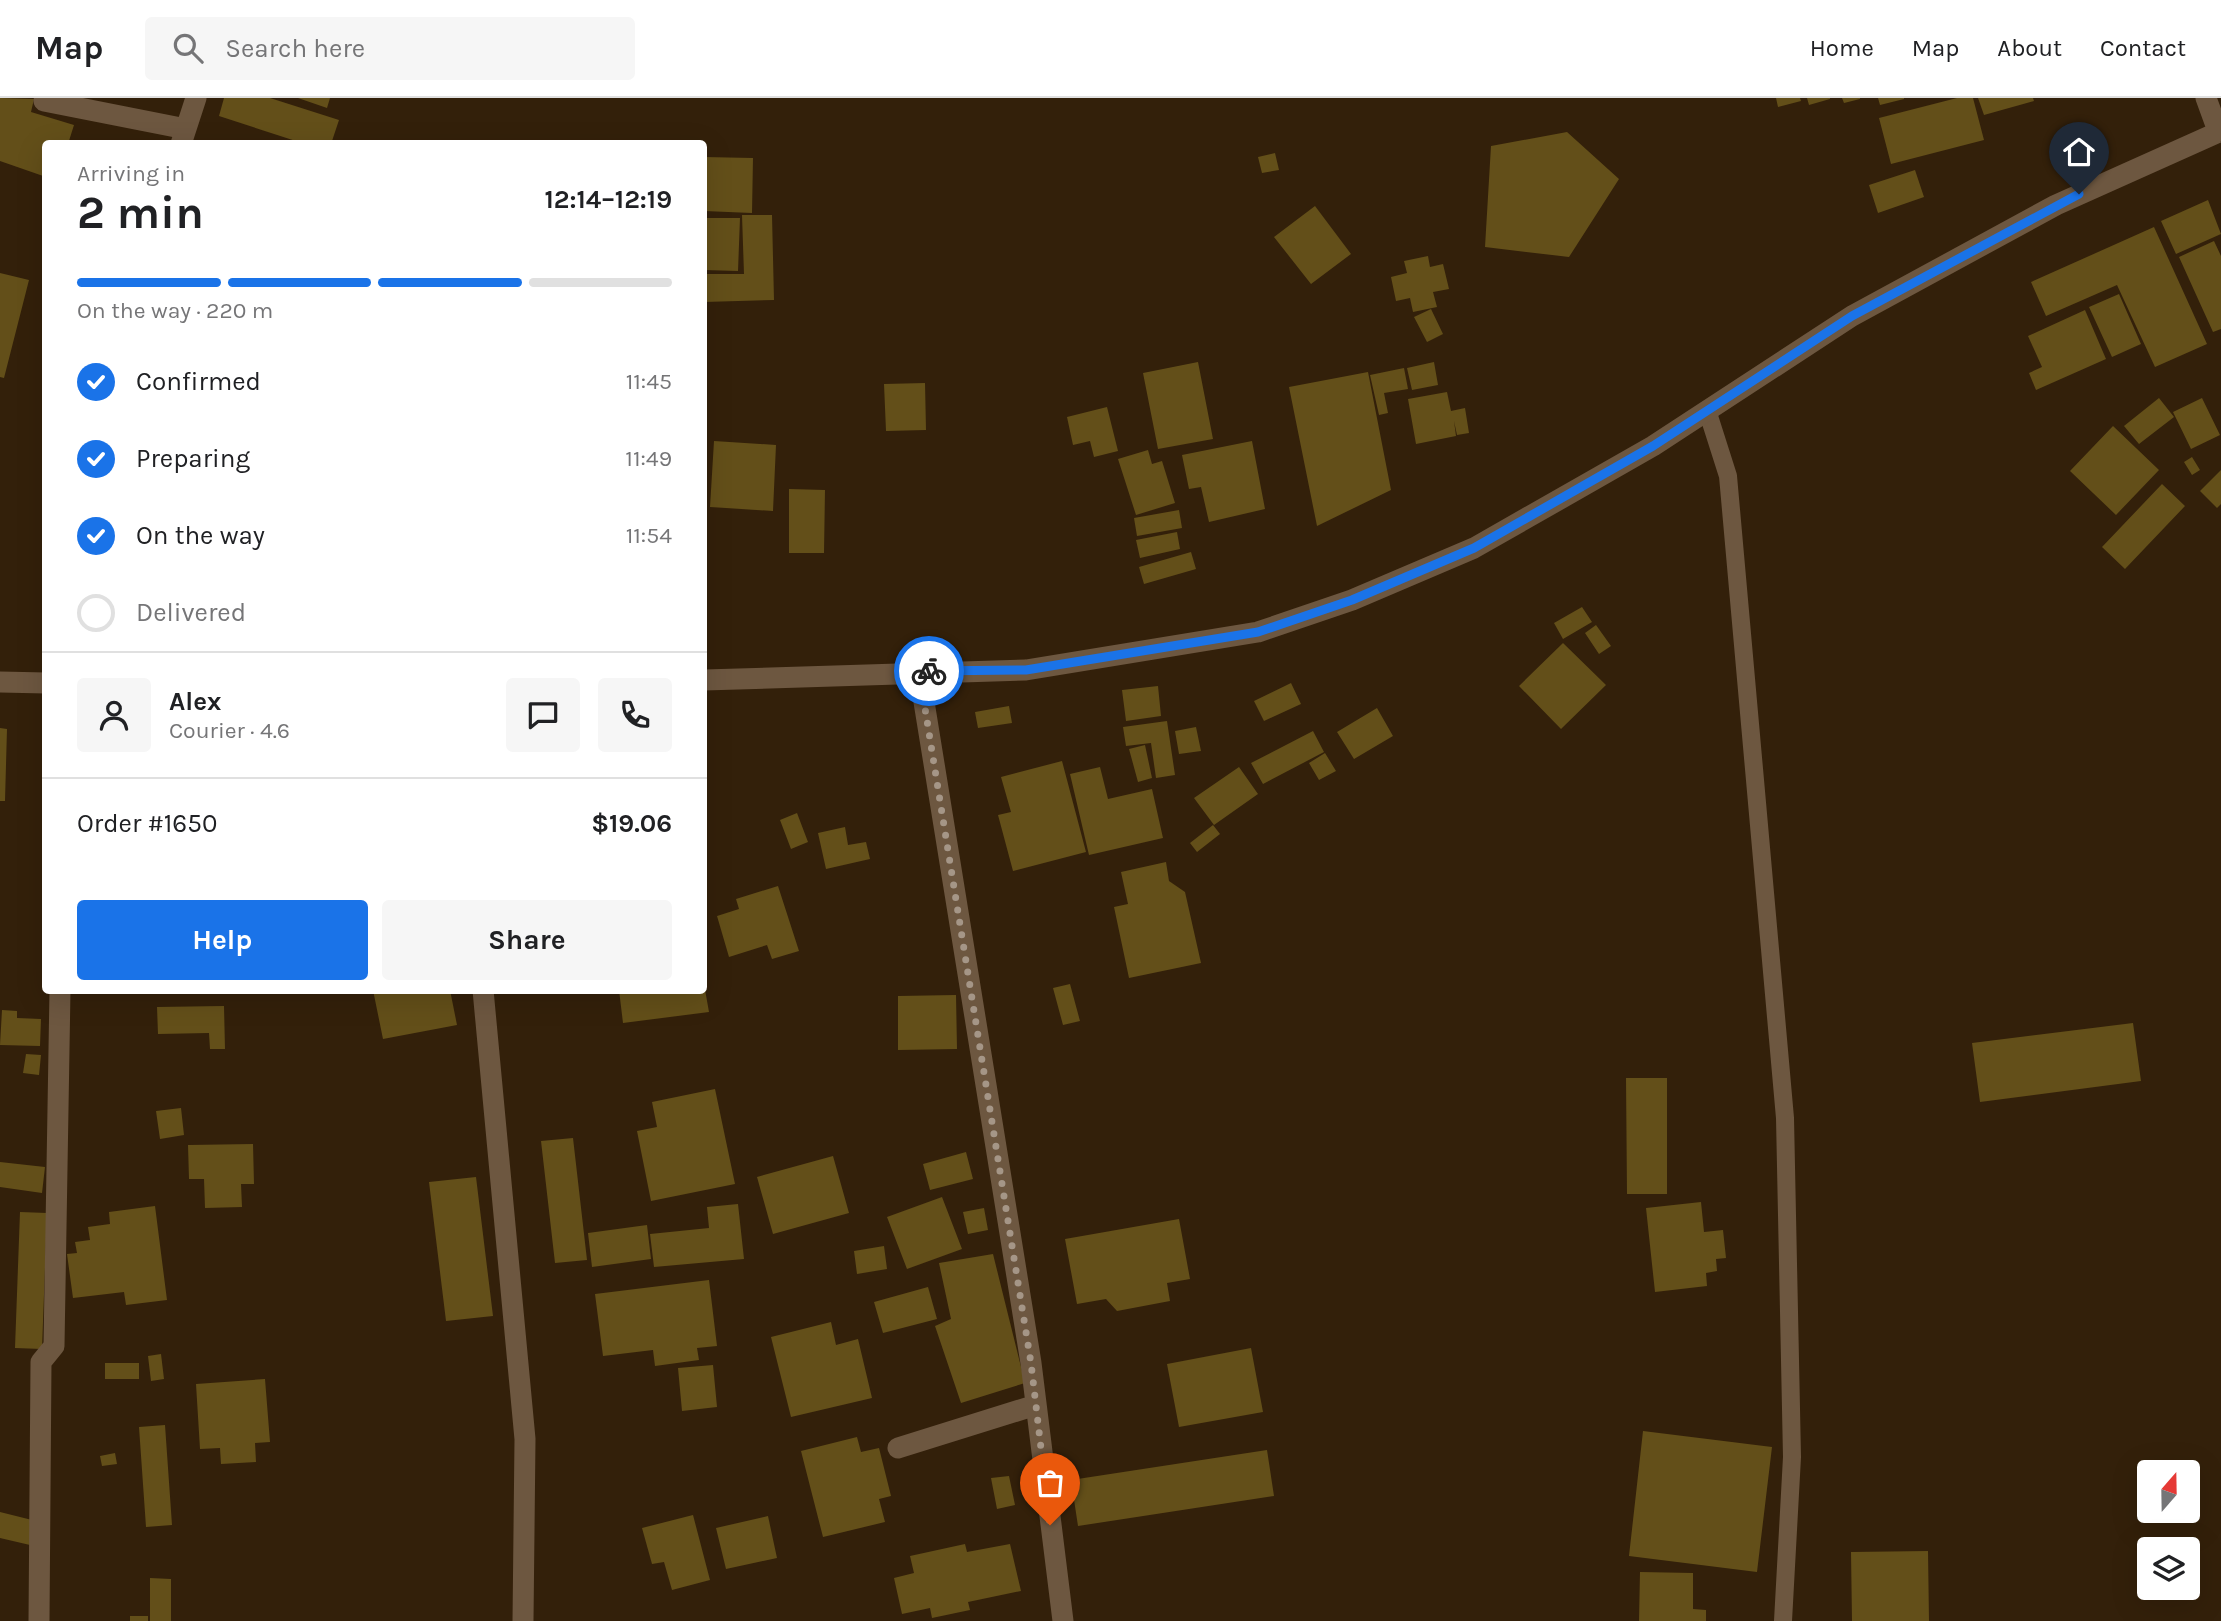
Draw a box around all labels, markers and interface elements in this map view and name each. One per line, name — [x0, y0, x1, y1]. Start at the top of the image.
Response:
search box — [145, 17, 635, 80]
text: Map — [35, 29, 103, 67]
icon: search — [169, 29, 207, 67]
text: Search here — [225, 33, 365, 64]
text: Home — [1810, 34, 1874, 62]
text: Map — [1912, 34, 1959, 62]
text: About — [1997, 34, 2062, 62]
text: Contact — [2100, 34, 2186, 62]
pin — [2049, 122, 2109, 194]
icon: home — [2060, 133, 2098, 171]
text: Arriving in — [77, 160, 185, 187]
text: 12:14–12:19 — [544, 184, 672, 215]
text: 2 min — [77, 186, 204, 240]
text: On the way · 220 m — [77, 297, 273, 324]
icon: check — [77, 363, 115, 401]
text: Confirmed — [136, 366, 261, 397]
text: 11:45 — [626, 368, 672, 395]
icon: check — [77, 440, 115, 478]
text: Preparing — [136, 443, 250, 474]
text: 11:49 — [625, 445, 672, 472]
icon: check — [77, 517, 115, 555]
text: On the way — [136, 520, 265, 551]
text: 11:54 — [626, 522, 672, 549]
text: Delivered — [136, 597, 246, 628]
courier — [894, 636, 964, 706]
icon: bike — [910, 652, 948, 690]
button: person — [77, 678, 151, 752]
button: chat — [506, 678, 580, 752]
button: phone — [598, 678, 672, 752]
text: Alex — [169, 686, 221, 717]
text: Courier · 4.6 — [169, 717, 290, 744]
text: Order #1650 — [77, 808, 217, 839]
text: $19.06 — [591, 808, 672, 839]
button: Help — [77, 900, 368, 980]
button: Share — [382, 900, 672, 980]
pin — [1020, 1453, 1080, 1525]
north arrow — [2137, 1460, 2200, 1522]
map controls — [2137, 1460, 2200, 1600]
icon: bag — [1031, 1464, 1069, 1502]
button: layers — [2137, 1537, 2200, 1600]

